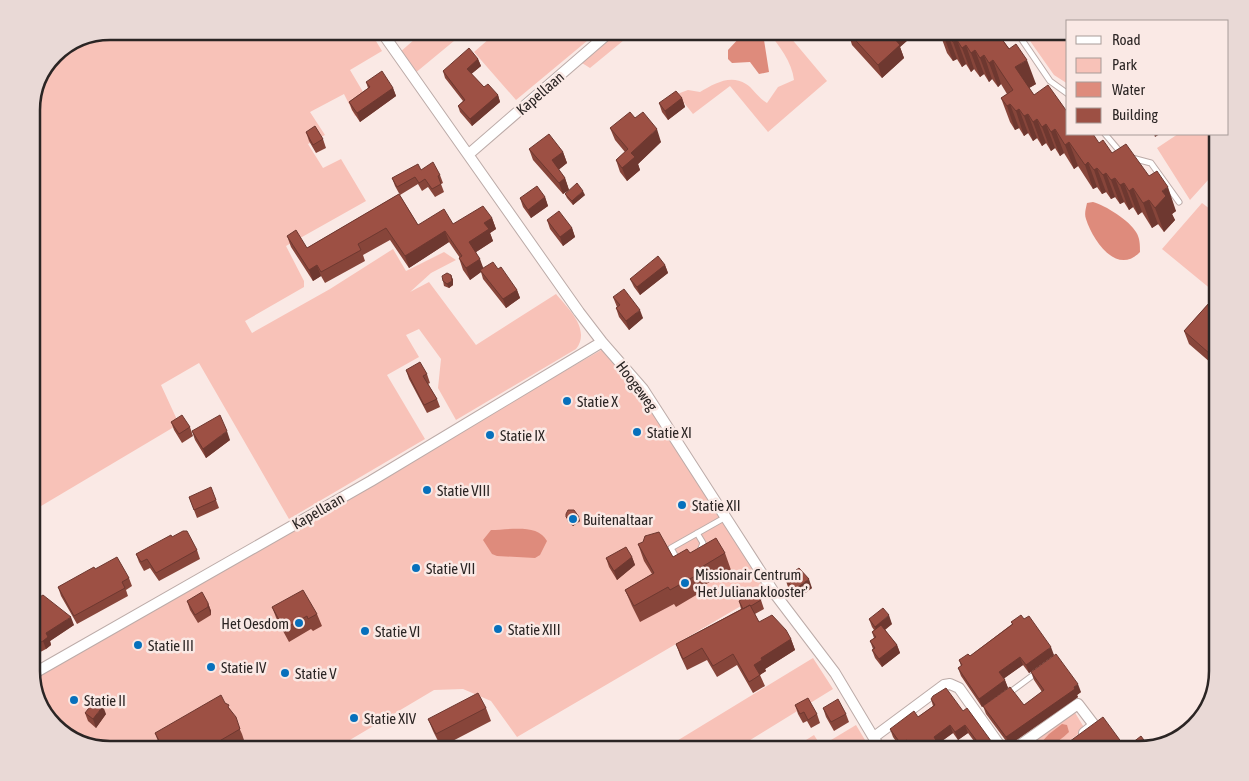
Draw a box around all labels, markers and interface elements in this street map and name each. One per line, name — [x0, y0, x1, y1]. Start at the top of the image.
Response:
legend — [1066, 20, 1229, 135]
text: Road — [1112, 31, 1141, 48]
text: Park — [1112, 56, 1137, 73]
street label: Kapellaan — [513, 68, 567, 118]
text: Water — [1112, 81, 1145, 98]
text: Building — [1112, 106, 1158, 123]
street label: Hoogeweg — [613, 358, 661, 415]
place label: Statie X — [577, 393, 618, 410]
marker: Statie X — [561, 395, 573, 407]
place label: Statie XI — [647, 424, 692, 441]
marker: Statie XI — [631, 426, 643, 438]
place label: Statie IX — [500, 427, 545, 444]
marker: Statie IX — [484, 429, 496, 441]
place label: Statie VIII — [437, 482, 490, 499]
marker: Statie VIII — [421, 484, 433, 496]
street label: Kapellaan — [289, 489, 347, 533]
place label: Statie XII — [692, 497, 741, 514]
marker: Statie XII — [676, 499, 688, 511]
place label: Buitenaltaar — [583, 511, 653, 528]
marker: Buitenaltaar — [567, 513, 579, 525]
place label: Statie VII — [426, 560, 475, 577]
marker: Statie VII — [410, 562, 422, 574]
place label: Missionair Centrum 'Het Julianaklooster' — [695, 566, 808, 600]
marker: Missionair Centrum 'Het Julianaklooster' — [679, 577, 691, 589]
place label: Het Oesdom — [221, 615, 289, 632]
marker: Het Oesdom — [293, 617, 305, 629]
place label: Statie XIII — [508, 621, 560, 638]
place label: Statie VI — [375, 623, 420, 640]
marker: Statie XIII — [492, 623, 504, 635]
marker: Statie VI — [359, 625, 371, 637]
place label: Statie III — [148, 637, 194, 654]
marker: Statie III — [132, 639, 144, 651]
place label: Statie IV — [221, 659, 267, 676]
marker: Statie IV — [205, 661, 217, 673]
place label: Statie V — [295, 665, 337, 682]
marker: Statie V — [279, 667, 291, 679]
place label: Statie II — [84, 692, 126, 709]
marker: Statie II — [68, 694, 80, 706]
place label: Statie XIV — [364, 710, 417, 727]
marker: Statie XIV — [348, 712, 360, 724]

